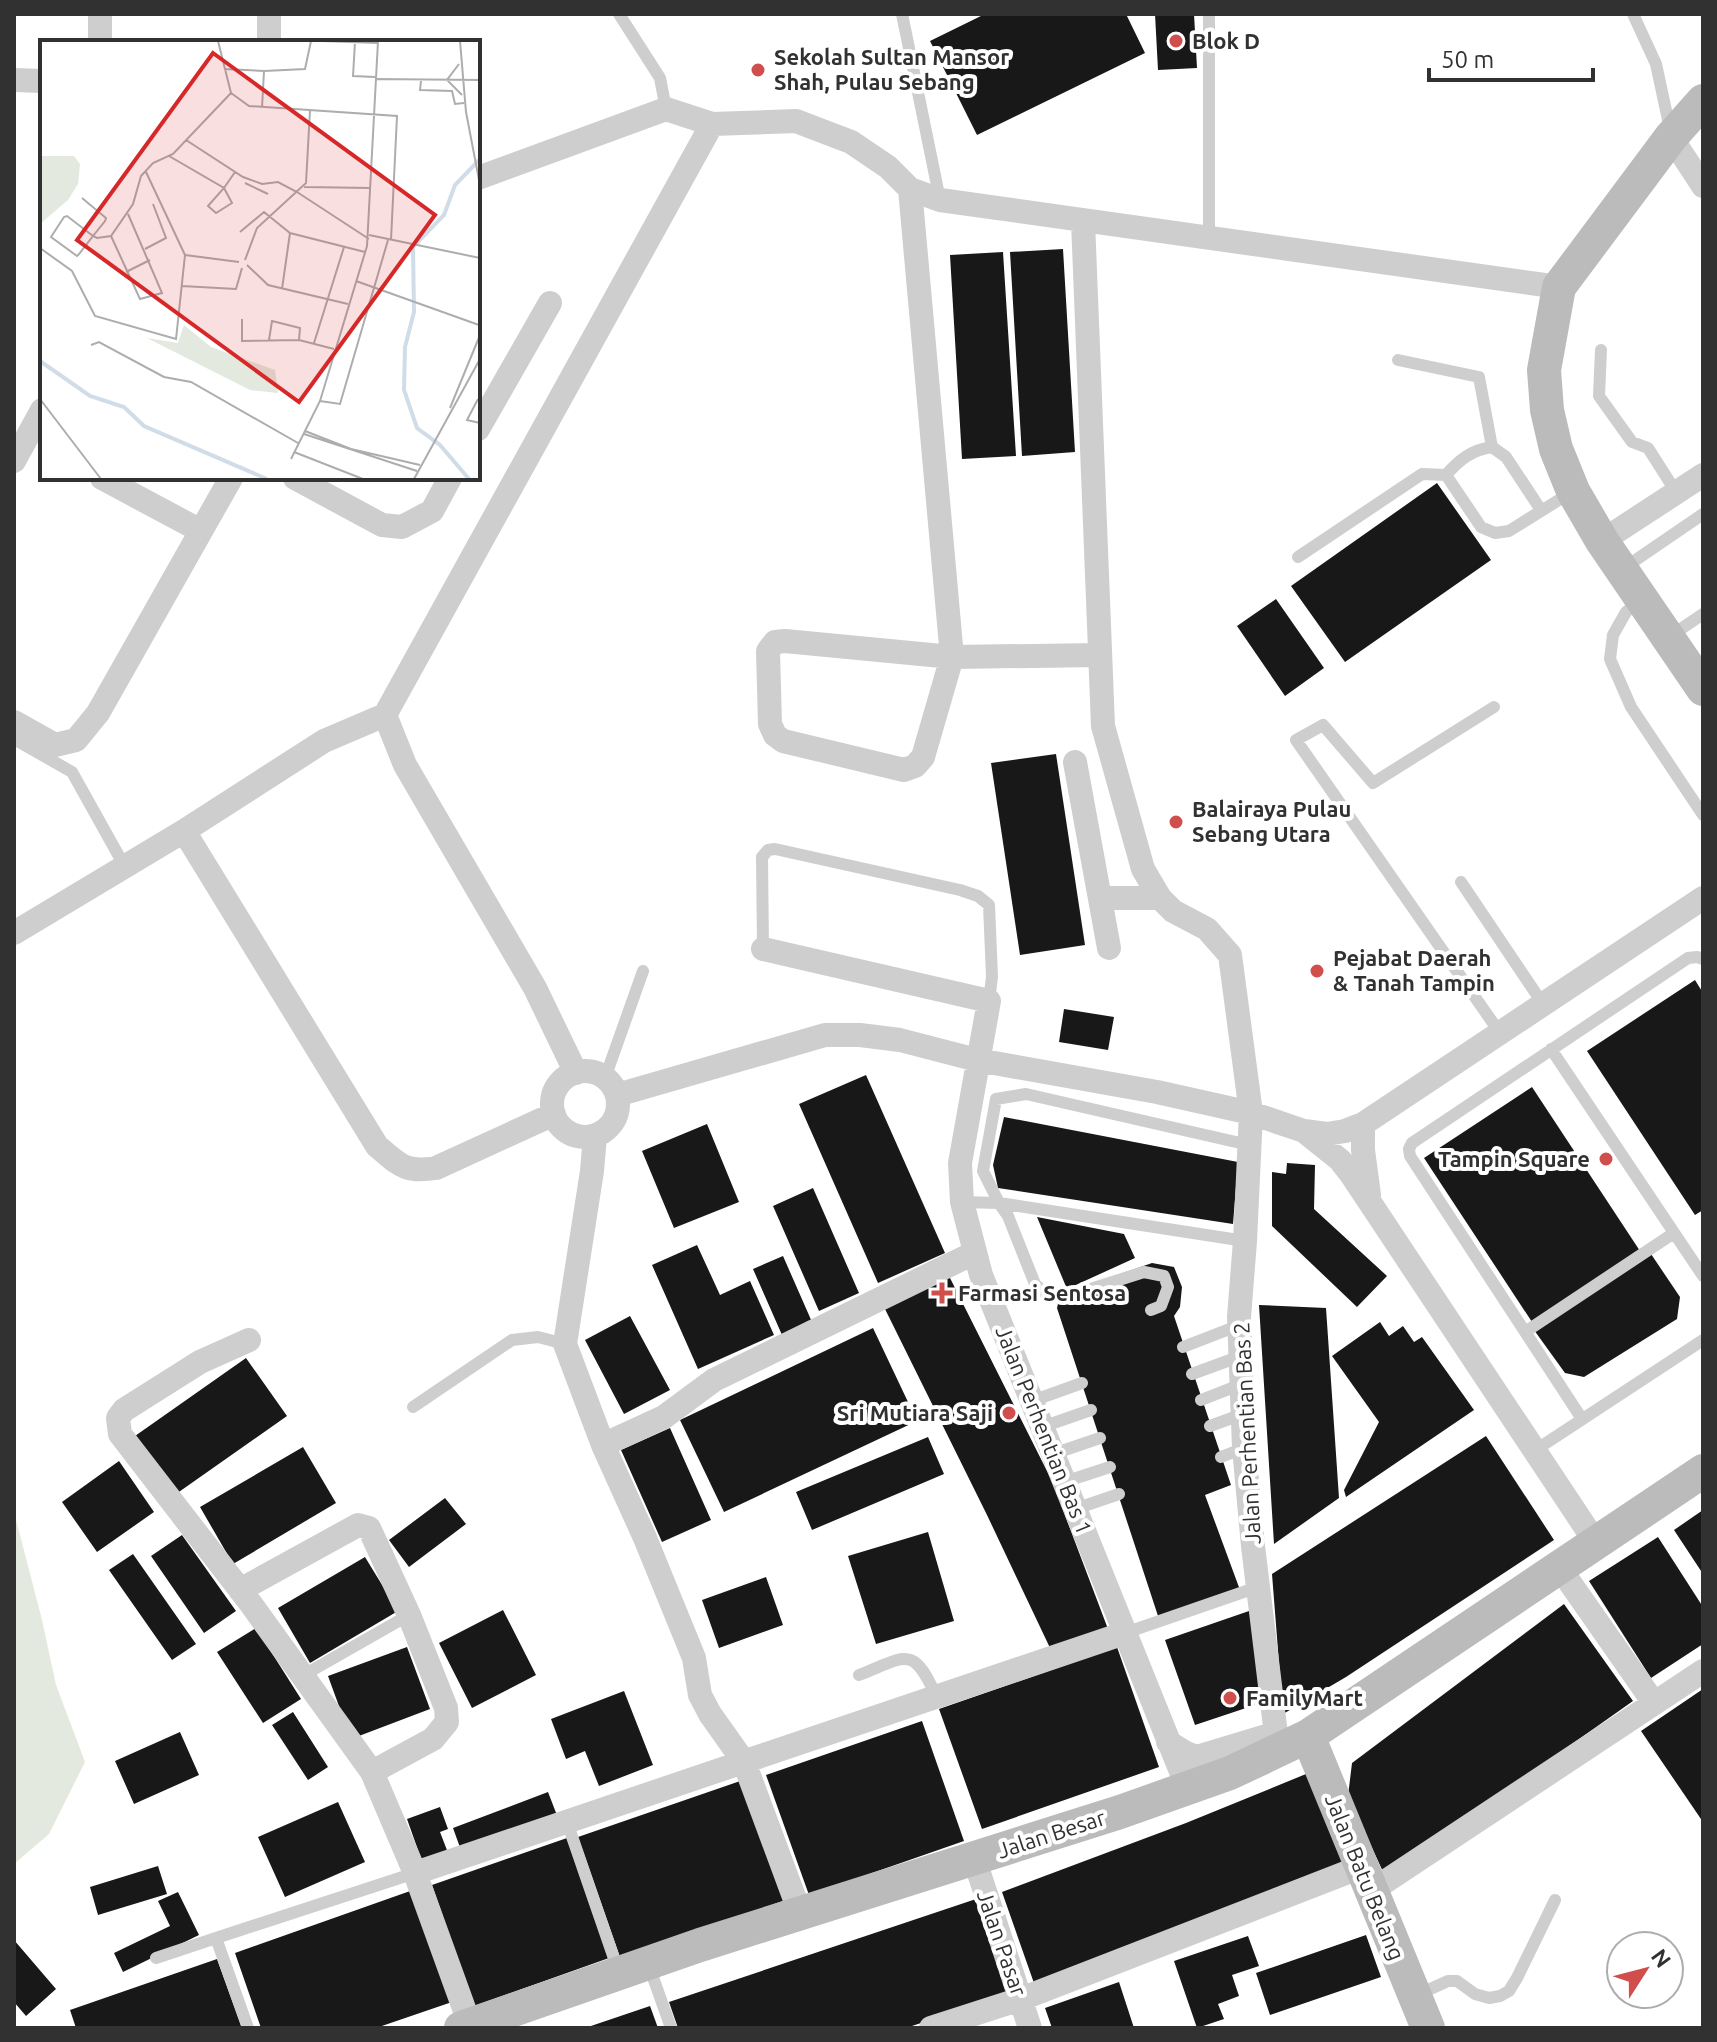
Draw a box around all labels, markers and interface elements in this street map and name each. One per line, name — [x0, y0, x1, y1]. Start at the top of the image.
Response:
place label: Blok D — [1192, 28, 1260, 53]
marker: Blok D — [1167, 32, 1185, 50]
scale bar — [1429, 32, 1593, 82]
inset map — [40, 40, 480, 480]
place label: Sekolah Sultan Mansor Shah, Pulau Sebang — [774, 44, 1009, 94]
text: 50 m — [1441, 46, 1494, 73]
marker: Sekolah Sultan Mansor Shah, Pulau Sebang — [749, 61, 767, 79]
place label: Balairaya Pulau Sebang Utara — [1192, 796, 1351, 846]
marker: Balairaya Pulau Sebang Utara — [1167, 813, 1185, 831]
place label: Pejabat Daerah & Tanah Tampin — [1333, 945, 1495, 995]
marker: Pejabat Daerah & Tanah Tampin — [1308, 962, 1326, 980]
place label: Tampin Square — [1438, 1146, 1590, 1171]
marker: Tampin Square — [1597, 1150, 1615, 1168]
place label: Farmasi Sentosa — [958, 1280, 1126, 1305]
marker: Farmasi Sentosa — [933, 1284, 951, 1302]
street label: Jalan Perhentian Bas 2 — [1228, 1321, 1265, 1545]
street label: Jalan Perhentian Bas 1 — [991, 1322, 1098, 1538]
place label: Sri Mutiara Saji — [837, 1400, 993, 1425]
marker: Sri Mutiara Saji — [1000, 1404, 1018, 1422]
place label: FamilyMart — [1246, 1685, 1363, 1710]
marker: FamilyMart — [1221, 1689, 1239, 1707]
street label: Jalan Batu Belang — [1321, 1790, 1410, 1963]
street label: Jalan Besar — [994, 1804, 1109, 1863]
street label: Jalan Pasar — [973, 1887, 1032, 2000]
north arrow — [1605, 1930, 1685, 2010]
text: N — [1647, 1944, 1677, 1972]

